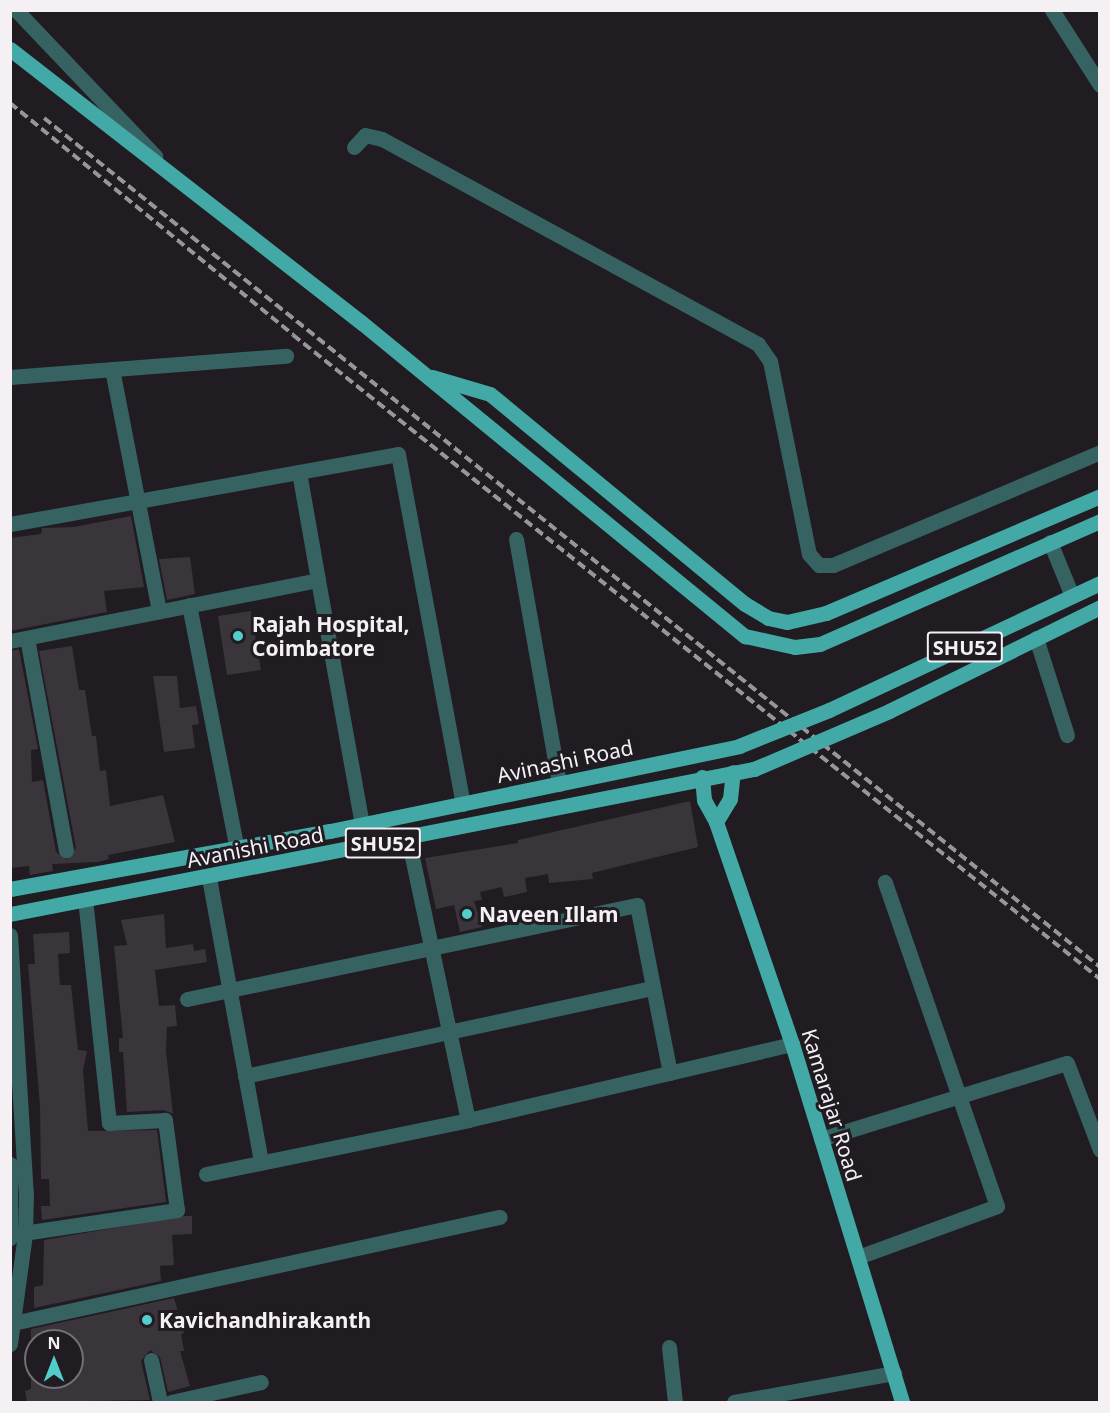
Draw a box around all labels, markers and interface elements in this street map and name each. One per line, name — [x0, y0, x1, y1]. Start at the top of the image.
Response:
place label: Rajah Hospital, Coimbatore — [252, 611, 410, 661]
marker: Rajah Hospital, Coimbatore — [229, 627, 247, 645]
road number: SHU52 — [926, 630, 1004, 664]
street label: Avinashi Road — [495, 734, 635, 788]
street label: Avanishi Road — [185, 821, 325, 873]
road number: SHU52 — [344, 826, 422, 860]
place label: Naveen Illam — [479, 901, 619, 927]
marker: Naveen Illam — [460, 907, 474, 921]
street label: Kamarajar Road — [797, 1026, 867, 1184]
place label: Kavichandhirakanth — [159, 1307, 371, 1333]
marker: Kavichandhirakanth — [140, 1313, 154, 1327]
north arrow — [24, 1329, 84, 1389]
text: N — [47, 1332, 61, 1354]

